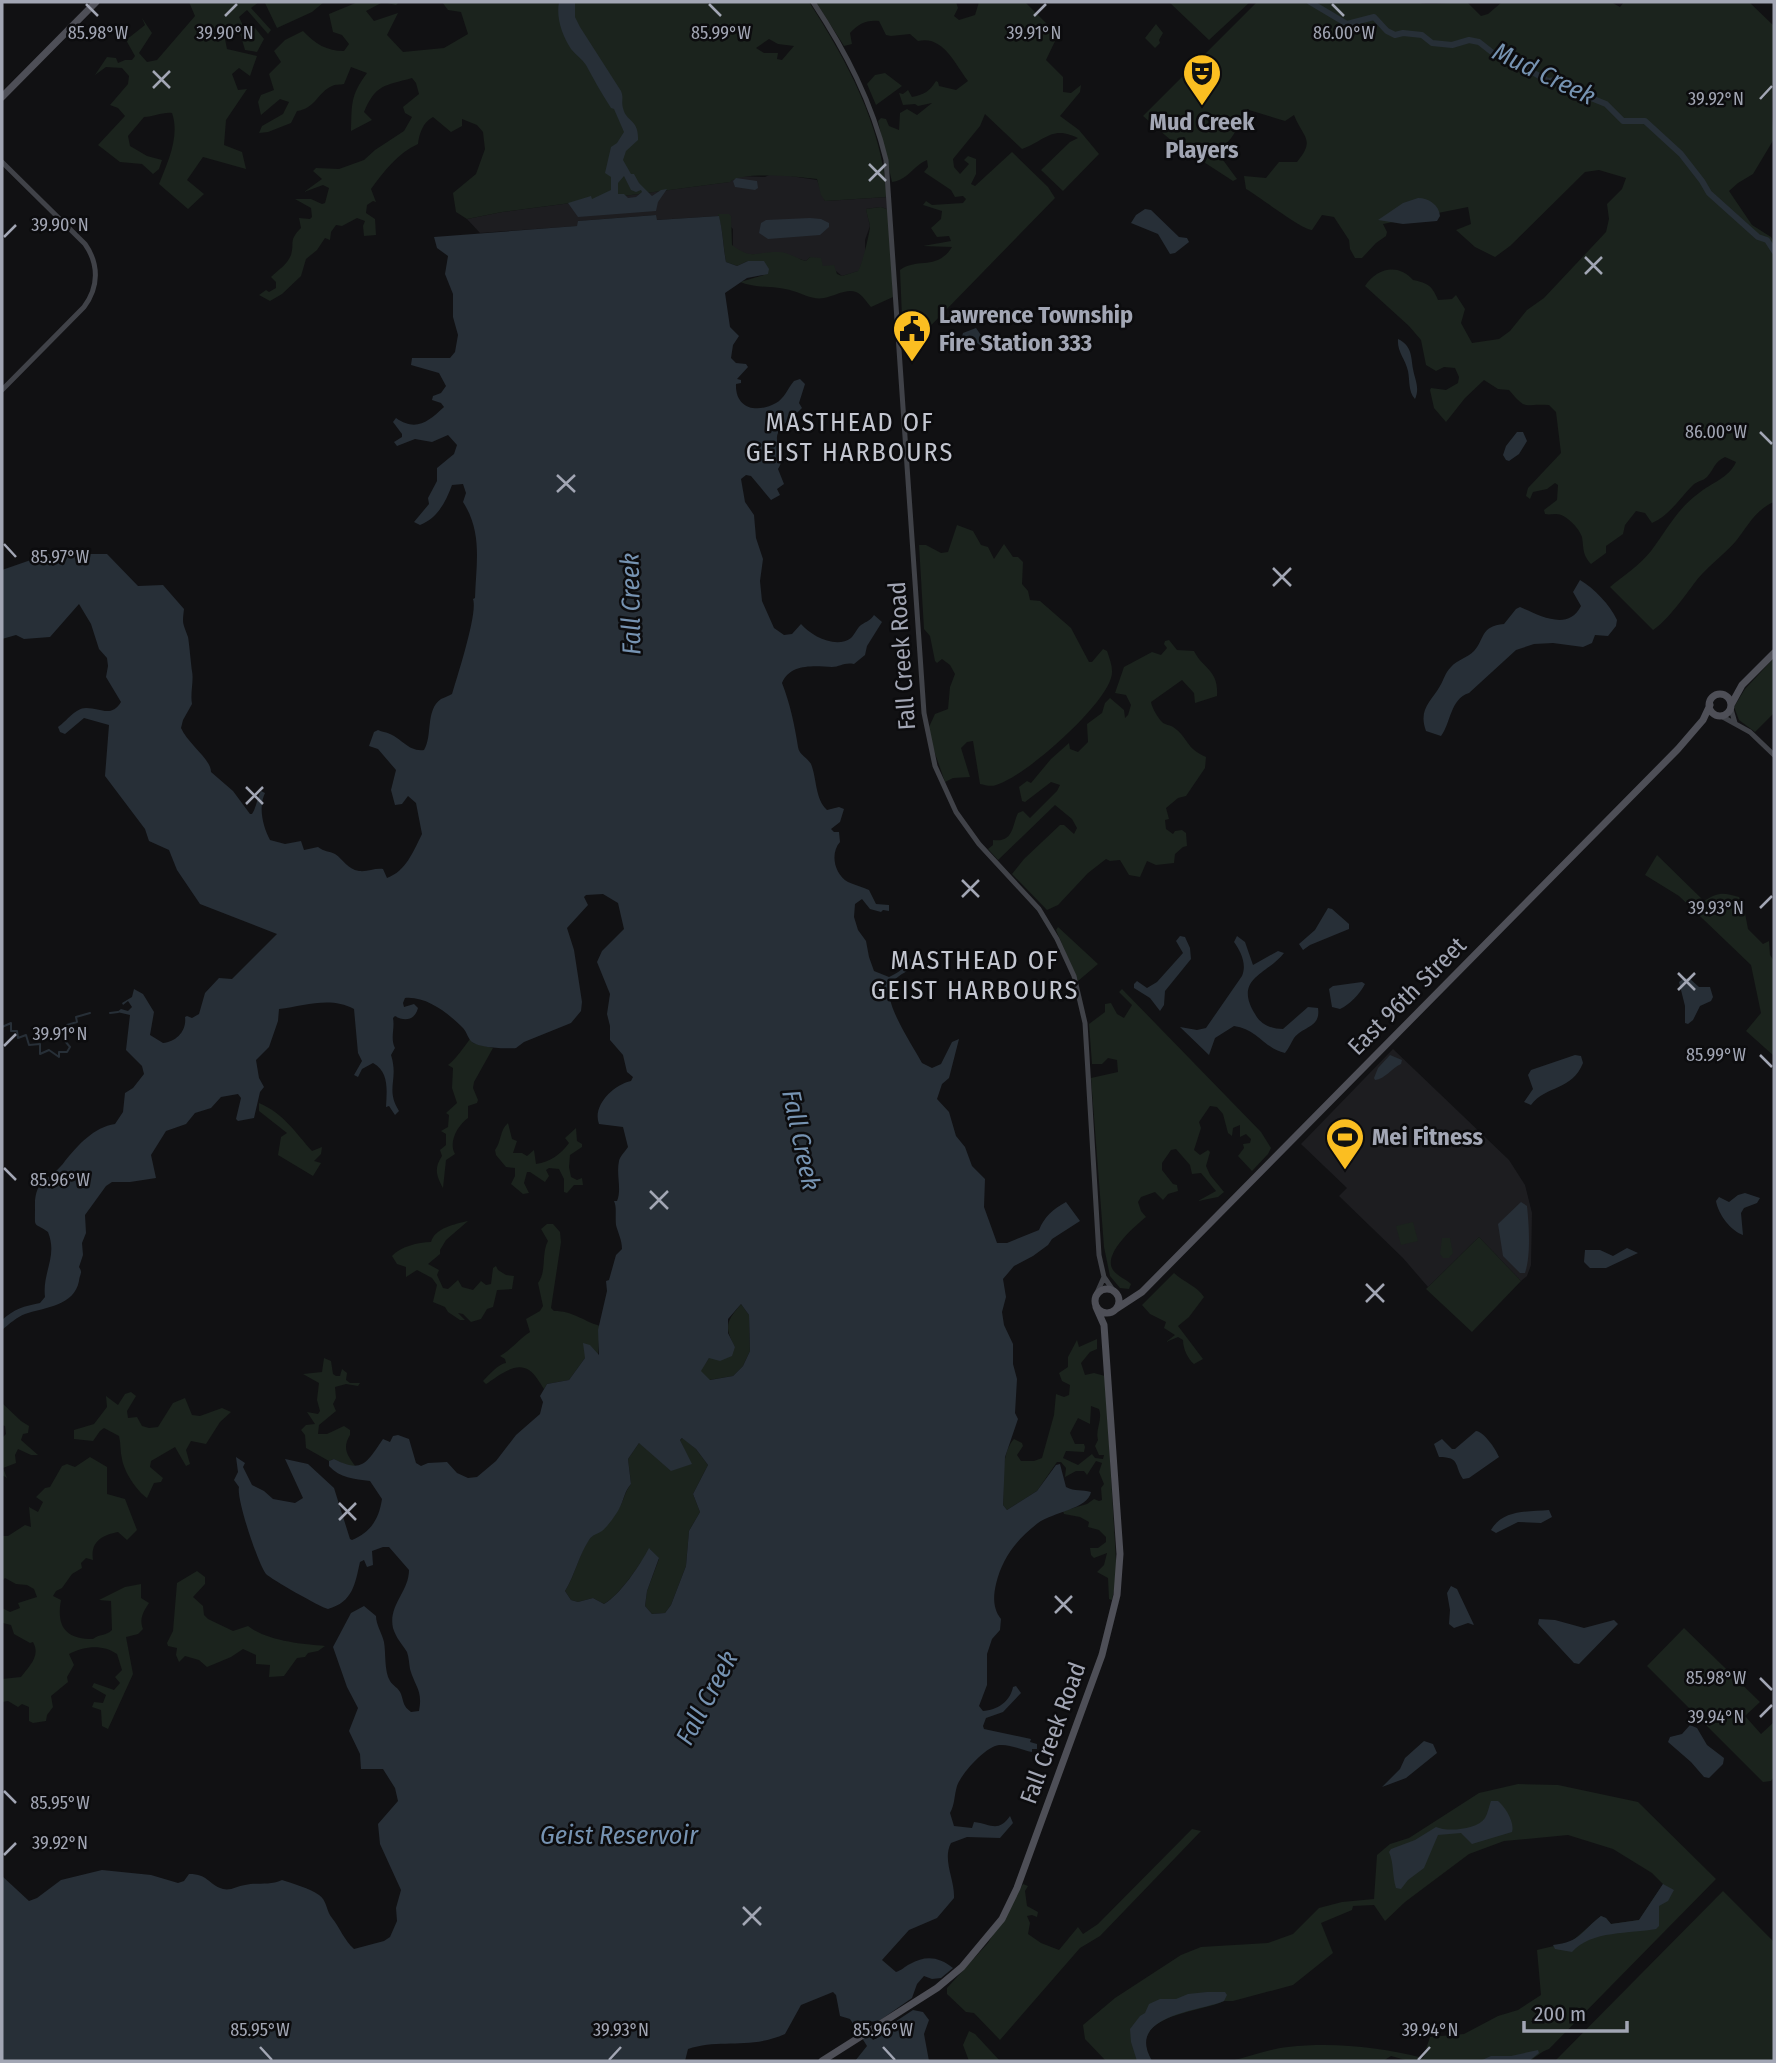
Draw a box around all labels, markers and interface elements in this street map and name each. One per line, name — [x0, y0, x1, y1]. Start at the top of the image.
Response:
text: 85.98°W — [68, 22, 129, 44]
text: 39.90°N — [196, 22, 254, 44]
text: 85.99°W — [691, 22, 752, 44]
text: 39.91°N — [1007, 22, 1061, 44]
text: 86.00°W — [1313, 22, 1376, 44]
water label: Mud Creek — [1488, 36, 1600, 112]
theatre icon: Mud Creek Players — [1181, 52, 1223, 107]
text: 39.92°N — [1688, 88, 1744, 110]
place label: Mud Creek Players — [1150, 108, 1255, 164]
text: 39.90°N — [31, 214, 89, 236]
place label: Lawrence Township Fire Station 333 — [939, 301, 1133, 357]
public building icon: Lawrence Township Fire Station 333 — [891, 308, 933, 363]
district label: MASTHEAD OF GEIST HARBOURS — [746, 407, 954, 468]
text: 86.00°W — [1685, 421, 1748, 443]
text: 85.97°W — [31, 546, 90, 568]
water label: Fall Creek — [615, 553, 647, 655]
street label: Fall Creek Road — [883, 581, 921, 731]
text: 39.93°N — [1688, 897, 1744, 919]
street label: East 96th Street — [1342, 931, 1472, 1061]
district label: MASTHEAD OF GEIST HARBOURS — [871, 945, 1079, 1006]
text: 39.91°N — [33, 1023, 87, 1045]
text: 85.99°W — [1686, 1044, 1747, 1066]
water label: Fall Creek — [775, 1087, 827, 1193]
sports icon: Mei Fitness — [1324, 1116, 1366, 1171]
place label: Mei Fitness — [1372, 1123, 1483, 1151]
text: 85.96°W — [30, 1169, 91, 1191]
water label: Fall Creek — [669, 1646, 745, 1750]
street label: Fall Creek Road — [1014, 1658, 1092, 1808]
text: 85.98°W — [1686, 1667, 1747, 1689]
text: 39.94°N — [1688, 1706, 1744, 1728]
text: 85.95°W — [30, 1792, 90, 1814]
water label: Geist Reservoir — [540, 1820, 699, 1851]
text: 39.92°N — [32, 1832, 88, 1854]
scale bar — [1524, 1990, 1627, 2034]
text: 200 m — [1534, 2001, 1586, 2027]
text: 85.95°W — [230, 2019, 290, 2041]
text: 39.93°N — [593, 2019, 649, 2041]
text: 85.96°W — [853, 2019, 914, 2041]
text: 39.94°N — [1402, 2019, 1458, 2041]

